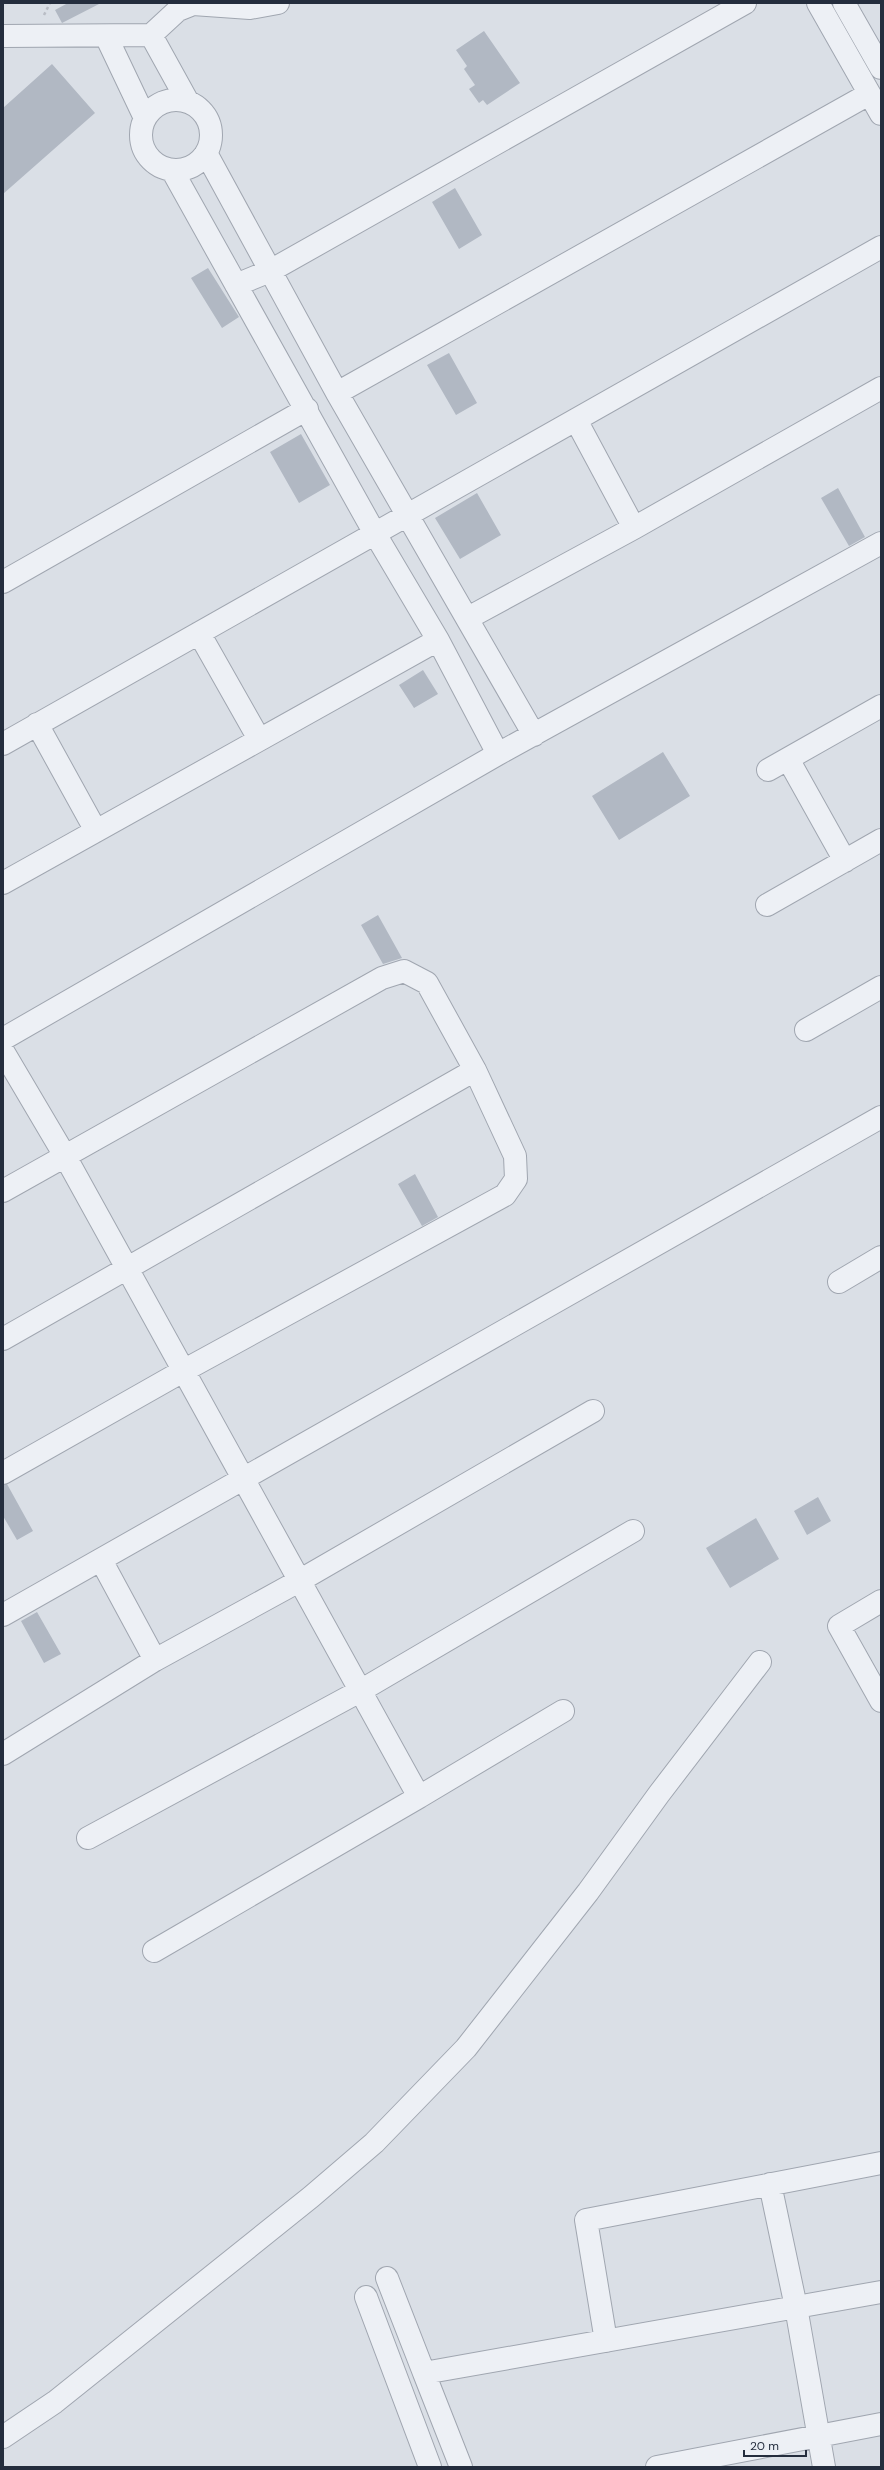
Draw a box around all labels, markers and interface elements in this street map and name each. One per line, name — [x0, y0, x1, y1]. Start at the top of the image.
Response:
scale bar — [744, 2432, 806, 2458]
text: 20 m — [750, 2438, 779, 2454]

